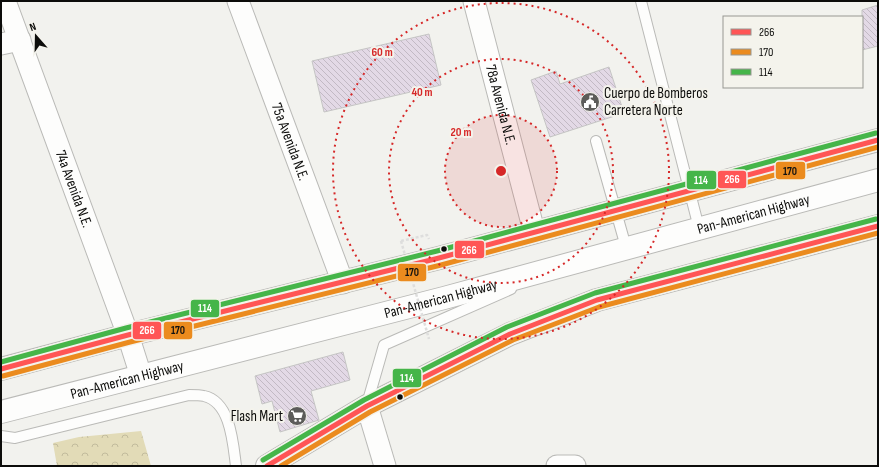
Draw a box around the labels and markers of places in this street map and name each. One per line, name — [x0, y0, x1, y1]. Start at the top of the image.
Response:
place label: Cuerpo de Bomberos Carretera Norte — [604, 84, 708, 120]
public building icon: Cuerpo de Bomberos Carretera Norte — [579, 91, 601, 113]
centre of rings — [494, 164, 508, 178]
unlabelled marker — [439, 244, 449, 254]
unlabelled marker — [395, 392, 405, 402]
supermarket icon: Flash Mart — [286, 405, 308, 427]
place label: Flash Mart — [231, 407, 283, 426]

